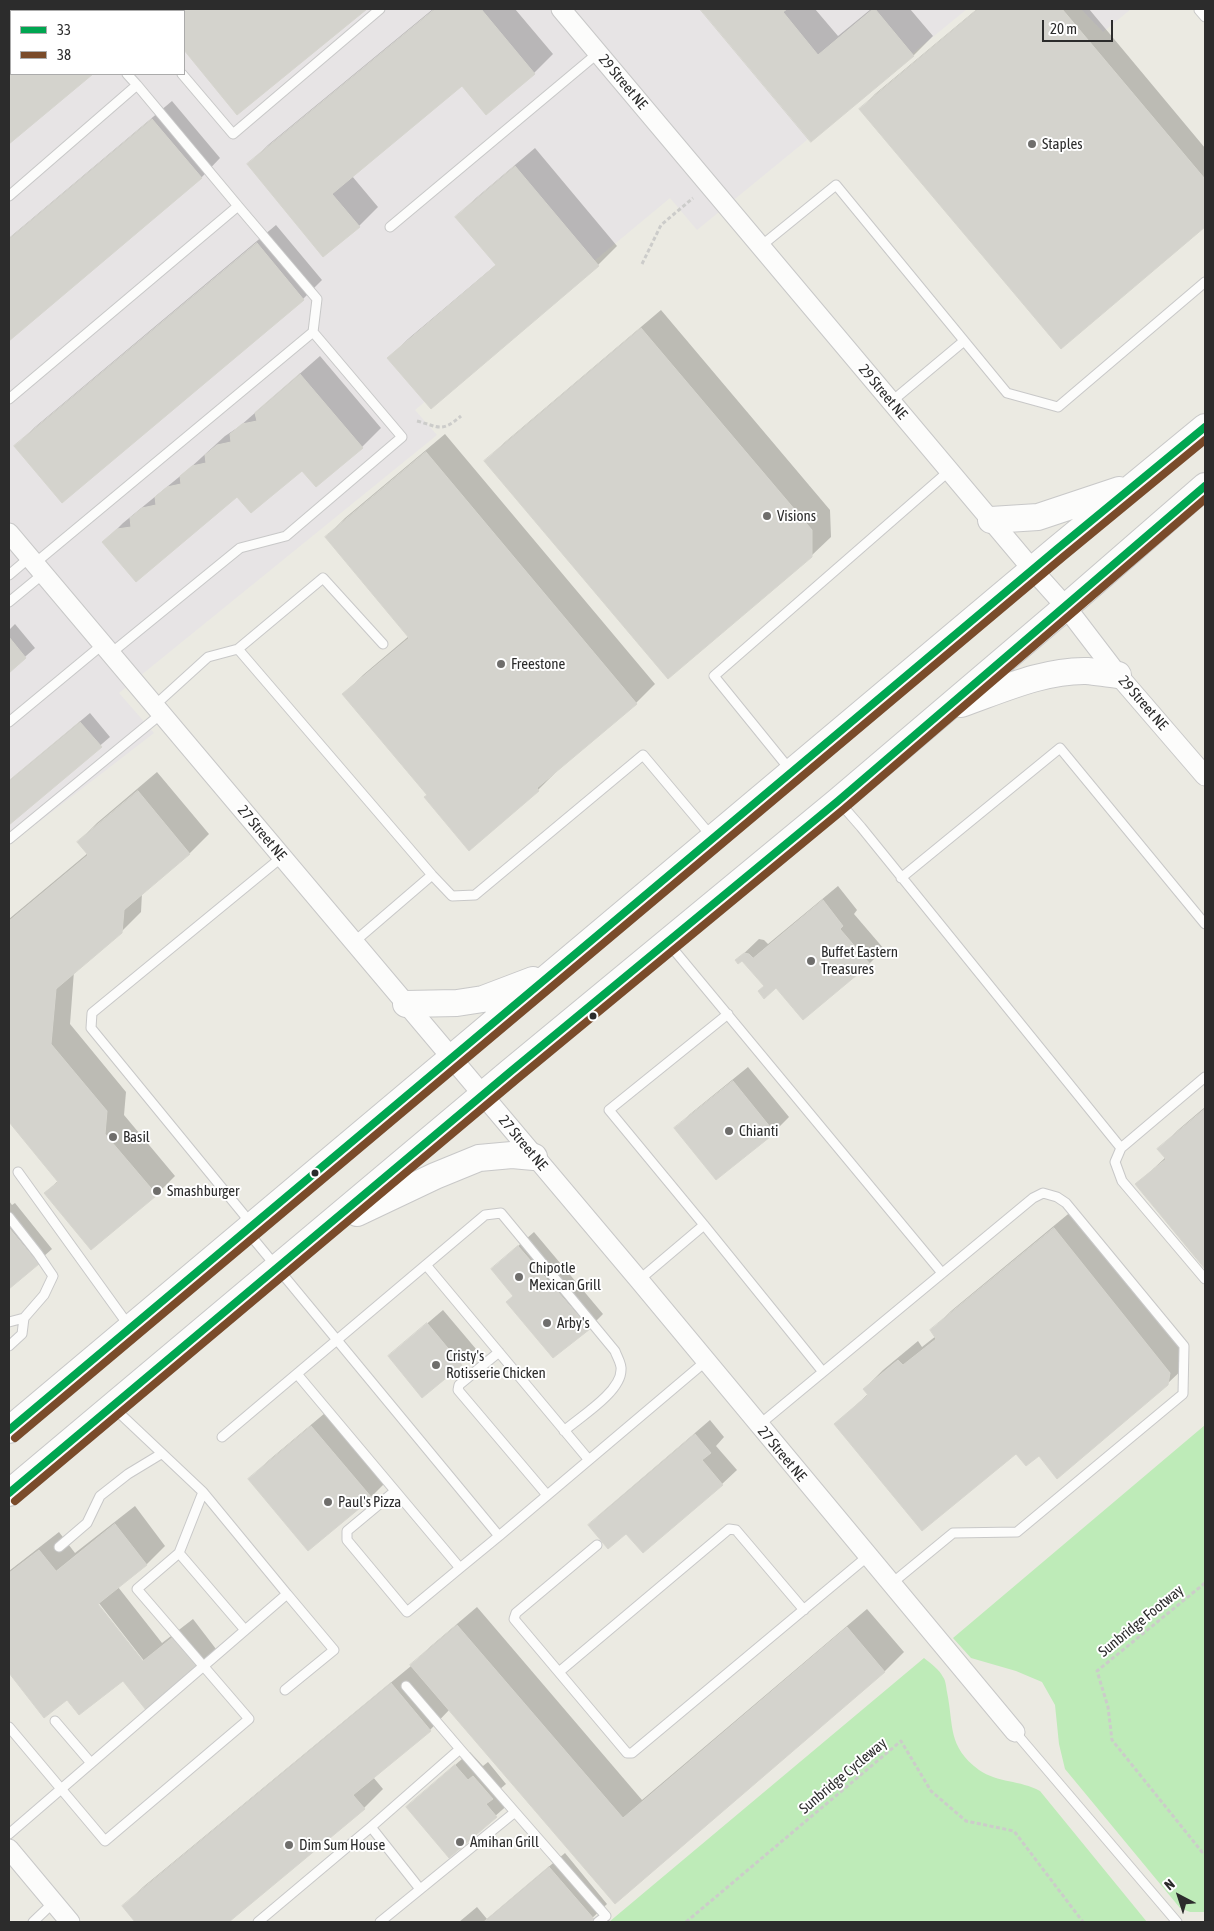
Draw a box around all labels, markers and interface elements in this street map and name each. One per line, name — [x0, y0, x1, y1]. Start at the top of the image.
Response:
legend — [10, 10, 185, 75]
scale bar — [1044, 10, 1115, 42]
text: 20 m — [1050, 20, 1077, 37]
text: 33 — [57, 21, 71, 38]
text: 38 — [57, 46, 71, 63]
street label: 29 Street NE — [595, 51, 651, 113]
place label: Staples — [1042, 135, 1083, 153]
marker: Staples — [1026, 138, 1038, 150]
street label: 29 Street NE — [855, 361, 911, 423]
place label: Visions — [777, 507, 816, 525]
marker: Visions — [761, 510, 773, 522]
place label: Freestone — [511, 655, 565, 673]
marker: Freestone — [495, 658, 507, 670]
street label: 29 Street NE — [1114, 672, 1172, 734]
street label: 27 Street NE — [234, 802, 290, 864]
place label: Buffet Eastern Treasures — [821, 943, 898, 978]
marker: Buffet Eastern Treasures — [805, 955, 817, 967]
unlabelled marker — [588, 1011, 598, 1021]
street label: 27 Street NE — [495, 1112, 551, 1174]
place label: Chianti — [739, 1122, 778, 1140]
marker: Chianti — [723, 1125, 735, 1137]
place label: Basil — [123, 1128, 150, 1146]
marker: Basil — [107, 1131, 119, 1143]
unlabelled marker — [310, 1168, 320, 1178]
place label: Smashburger — [167, 1182, 239, 1200]
marker: Smashburger — [151, 1185, 163, 1197]
place label: Chipotle Mexican Grill — [529, 1259, 601, 1294]
marker: Chipotle Mexican Grill — [513, 1271, 525, 1283]
place label: Arby's — [557, 1314, 590, 1332]
marker: Arby's — [541, 1317, 553, 1329]
place label: Cristy's Rotisserie Chicken — [446, 1347, 546, 1382]
marker: Cristy's Rotisserie Chicken — [430, 1359, 442, 1371]
street label: 27 Street NE — [754, 1423, 810, 1485]
place label: Paul's Pizza — [338, 1493, 401, 1511]
marker: Paul's Pizza — [322, 1496, 334, 1508]
street label: Sunbridge Footway — [1095, 1581, 1187, 1661]
street label: Sunbridge Cycleway — [796, 1734, 890, 1818]
place label: Amihan Grill — [470, 1833, 539, 1851]
place label: Dim Sum House — [299, 1836, 385, 1854]
marker: Amihan Grill — [454, 1836, 466, 1848]
marker: Dim Sum House — [283, 1839, 295, 1851]
north arrow — [1154, 1871, 1204, 1921]
text: N — [1161, 1876, 1178, 1893]

